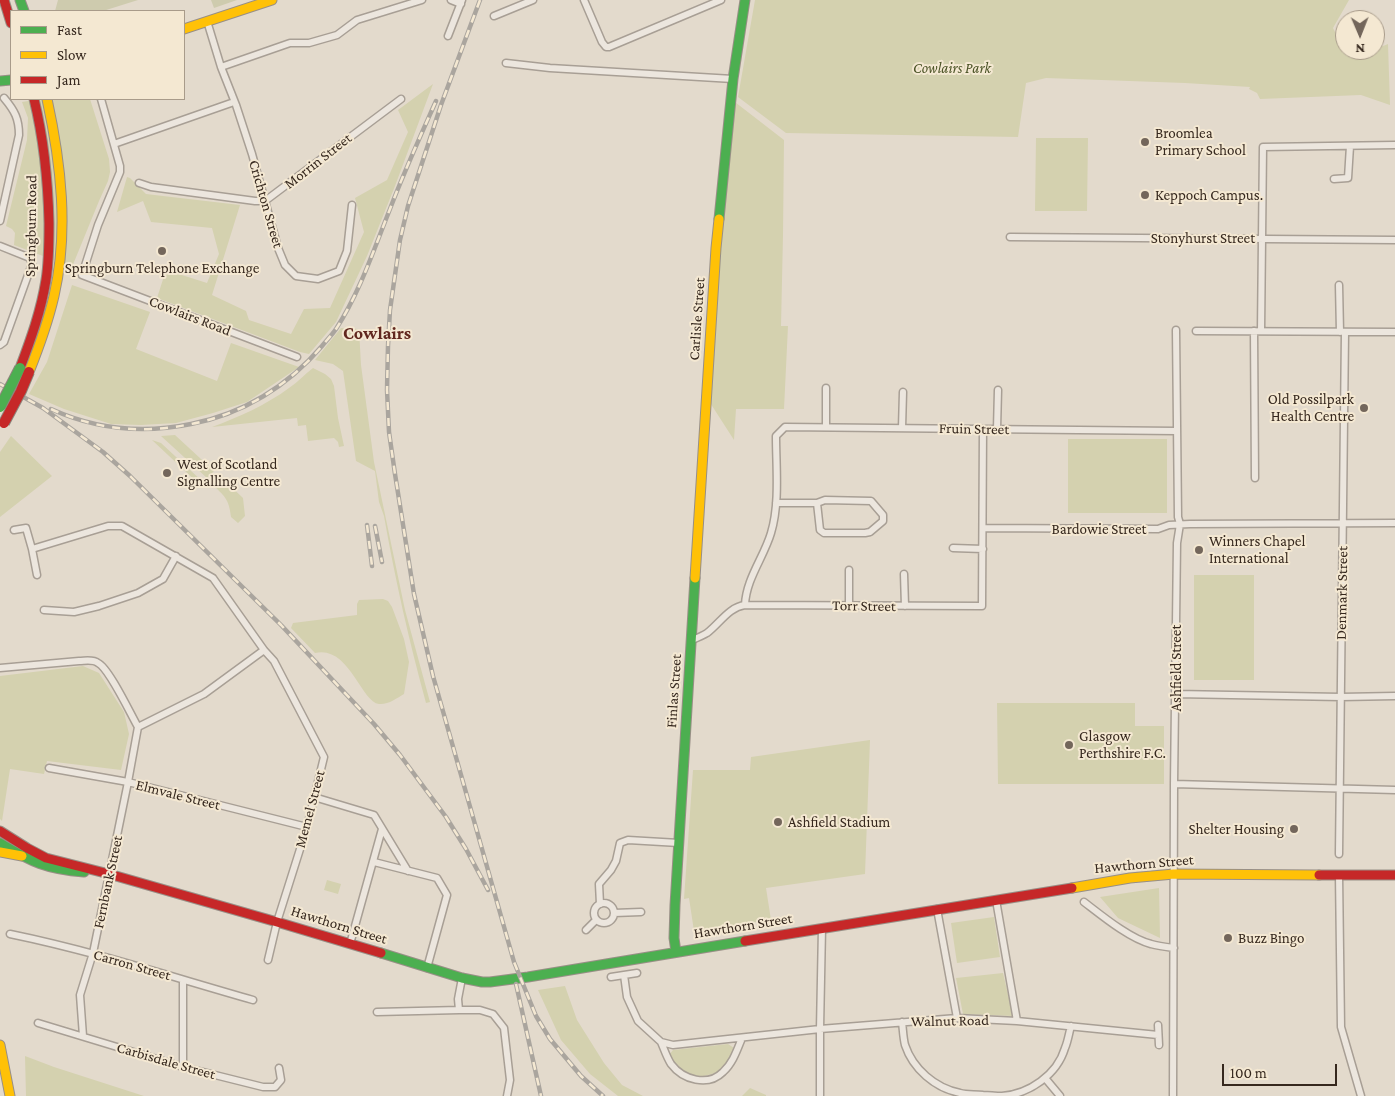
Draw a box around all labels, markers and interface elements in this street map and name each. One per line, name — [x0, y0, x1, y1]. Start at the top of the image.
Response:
legend — [10, 10, 185, 100]
north arrow — [1335, 10, 1385, 60]
text: Fast — [57, 22, 82, 38]
text: N — [1355, 41, 1365, 57]
text: Slow — [57, 47, 86, 63]
park label: Cowlairs Park — [913, 59, 991, 77]
text: Jam — [57, 72, 80, 88]
place label: Broomlea Primary School — [1155, 124, 1246, 159]
street label: Morrin Street — [281, 129, 355, 193]
marker: Broomlea Primary School — [1139, 136, 1151, 148]
street label: Crichton Street — [245, 158, 287, 250]
street label: Springburn Road — [21, 175, 41, 277]
place label: Keppoch Campus. — [1155, 186, 1263, 204]
marker: Keppoch Campus. — [1139, 189, 1151, 201]
street label: Stonyhurst Street — [1151, 229, 1255, 247]
marker: Springburn Telephone Exchange — [156, 245, 168, 257]
place label: Springburn Telephone Exchange — [65, 259, 259, 277]
street label: Carlisle Street — [685, 277, 709, 361]
street label: Cowlairs Road — [146, 292, 234, 340]
district label: Cowlairs — [343, 322, 411, 344]
place label: Old Possilpark Health Centre — [1268, 390, 1354, 425]
marker: Old Possilpark Health Centre — [1358, 402, 1370, 414]
street label: Fruin Street — [939, 419, 1009, 439]
place label: West of Scotland Signalling Centre — [177, 455, 280, 490]
marker: West of Scotland Signalling Centre — [161, 467, 173, 479]
street label: Bardowie Street — [1052, 520, 1146, 538]
place label: Winners Chapel International — [1209, 532, 1305, 567]
marker: Winners Chapel International — [1193, 544, 1205, 556]
street label: Denmark Street — [1332, 546, 1352, 640]
street label: Torr Street — [832, 596, 896, 616]
street label: Ashfield Street — [1167, 625, 1185, 711]
street label: Finlas Street — [662, 653, 686, 729]
place label: Glasgow Perthshire F.C. — [1079, 727, 1166, 762]
marker: Glasgow Perthshire F.C. — [1063, 739, 1075, 751]
street label: Memel Street — [291, 768, 329, 850]
street label: Elmvale Street — [134, 776, 222, 814]
place label: Ashfield Stadium — [788, 813, 890, 831]
marker: Ashfield Stadium — [772, 816, 784, 828]
place label: Shelter Housing — [1188, 820, 1284, 838]
marker: Shelter Housing — [1288, 823, 1300, 835]
street label: Fernbank Street — [89, 834, 127, 930]
street label: Hawthorn Street — [1094, 851, 1194, 877]
street label: Hawthorn Street — [289, 902, 389, 948]
street label: Hawthorn Street — [692, 909, 794, 943]
place label: Buzz Bingo — [1238, 929, 1304, 947]
marker: Buzz Bingo — [1222, 932, 1234, 944]
street label: Carron Street — [91, 945, 173, 985]
street label: Walnut Road — [911, 1011, 989, 1031]
street label: Carbisdale Street — [115, 1038, 217, 1084]
scale bar — [1225, 1054, 1340, 1086]
text: 100 m — [1230, 1065, 1267, 1081]

